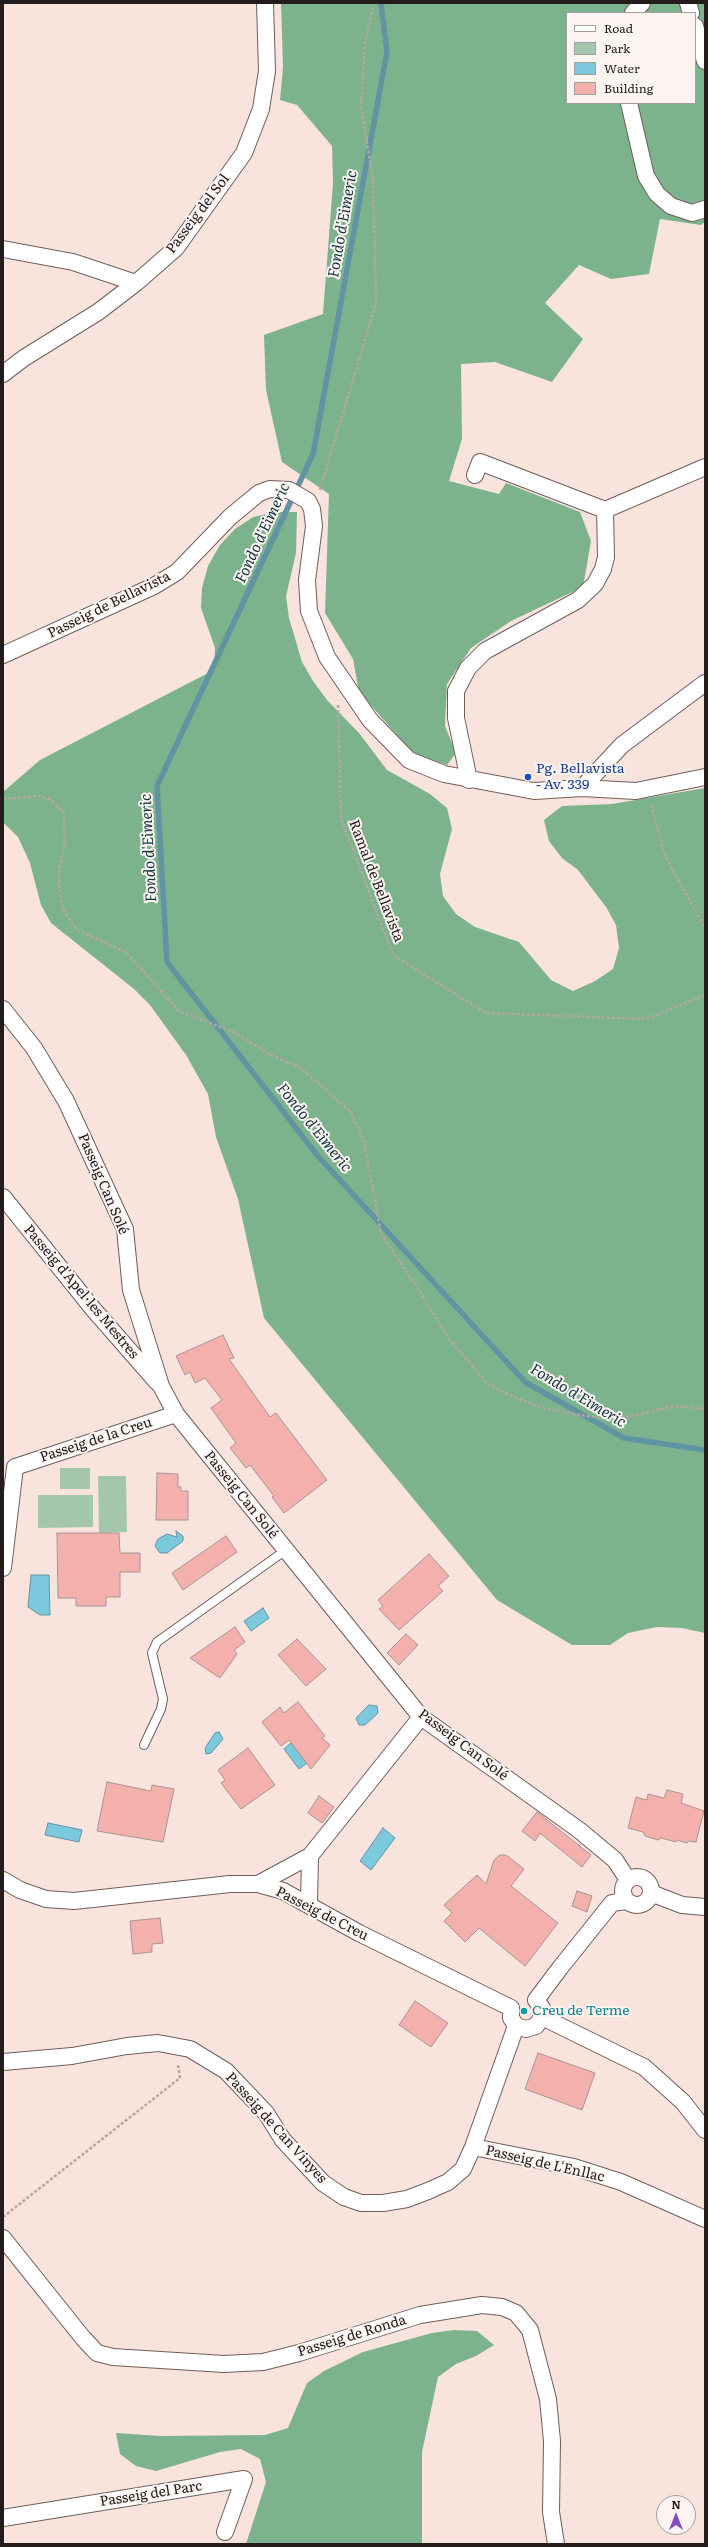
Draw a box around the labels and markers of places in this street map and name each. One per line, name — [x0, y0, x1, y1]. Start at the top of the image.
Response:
place label: Pg. Bellavista - Av. 339 — [536, 761, 625, 794]
marker: Pg. Bellavista - Av. 339 — [523, 772, 533, 782]
place label: Creu de Terme — [532, 2003, 629, 2019]
marker: Creu de Terme — [519, 2006, 529, 2016]

